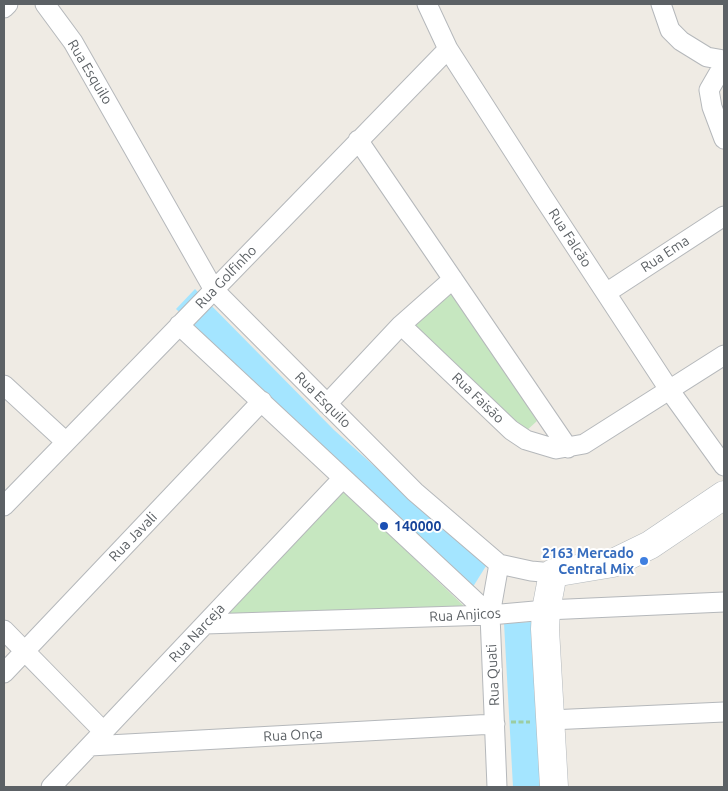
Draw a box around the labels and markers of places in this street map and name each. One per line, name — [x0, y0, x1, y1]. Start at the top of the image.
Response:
place label: 140000 — [394, 518, 441, 534]
marker: 140000 — [378, 520, 390, 532]
place label: 2163 Mercado Central Mix — [542, 545, 634, 578]
marker: 2163 Mercado Central Mix — [638, 555, 650, 567]

